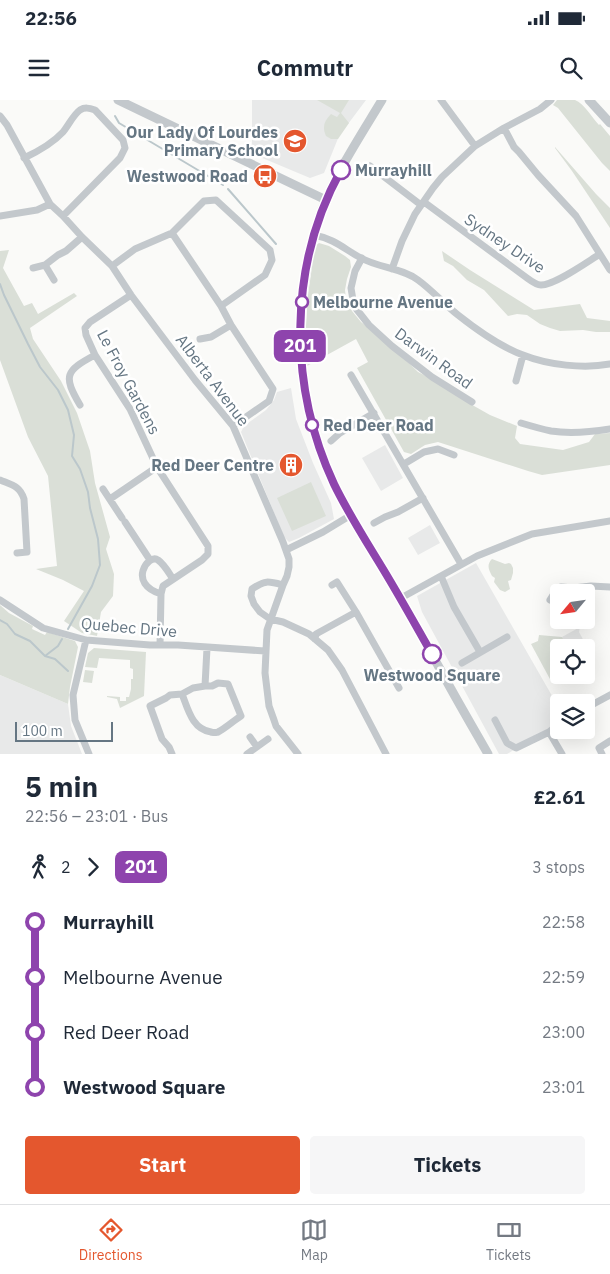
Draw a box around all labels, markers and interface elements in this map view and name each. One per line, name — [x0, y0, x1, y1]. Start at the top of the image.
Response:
text: 22:56 — [25, 6, 77, 30]
text: Commutr — [257, 53, 353, 82]
icon: menu — [25, 54, 53, 82]
icon: search — [557, 54, 585, 82]
place label: Our Lady Of Lourdes Primary School — [126, 122, 278, 160]
school or university icon: Our Lady Of Lourdes Primary School — [282, 128, 308, 154]
marker: Murrayhill — [331, 160, 351, 180]
place label: Murrayhill — [355, 160, 432, 180]
bus stop icon: Westwood Road — [252, 163, 278, 189]
place label: Westwood Road — [127, 166, 248, 186]
street label: Sydney Drive — [461, 209, 549, 277]
place label: Melbourne Avenue — [313, 292, 453, 312]
marker: Melbourne Avenue — [295, 295, 309, 309]
street label: Darwin Road — [391, 323, 477, 393]
street label: Le Froy Gardens — [93, 326, 165, 438]
street label: Alberta Avenue — [172, 330, 254, 430]
line badge: 201 — [271, 330, 329, 362]
text: 201 — [284, 334, 316, 357]
place label: Red Deer Road — [323, 415, 434, 435]
marker: Red Deer Road — [305, 418, 319, 432]
building icon: Red Deer Centre — [278, 452, 304, 478]
place label: Red Deer Centre — [151, 455, 274, 475]
north arrow — [550, 584, 595, 629]
map controls — [550, 584, 595, 739]
street label: Quebec Drive — [80, 613, 178, 641]
button: locate — [550, 639, 595, 684]
marker: Westwood Square — [422, 644, 442, 664]
place label: Westwood Square — [364, 665, 500, 685]
button: layers — [550, 694, 595, 739]
scale bar — [15, 719, 112, 742]
text: 100 m — [22, 722, 63, 740]
text: 5 min — [25, 768, 98, 805]
text: £2.61 — [534, 785, 585, 809]
text: 22:56 – 23:01 · Bus — [25, 806, 168, 826]
icon: walk — [25, 853, 53, 881]
icon: forward — [79, 853, 107, 881]
text: 201 — [125, 855, 157, 878]
text: 2 — [61, 857, 71, 877]
text: 3 stops — [532, 857, 585, 877]
text: Murrayhill — [63, 910, 154, 934]
text: 22:58 — [542, 912, 585, 932]
text: Melbourne Avenue — [63, 965, 223, 989]
text: 22:59 — [542, 967, 585, 987]
text: Red Deer Road — [63, 1020, 190, 1044]
text: 23:00 — [542, 1022, 585, 1042]
text: Westwood Square — [63, 1075, 225, 1099]
text: 23:01 — [542, 1077, 585, 1097]
button: Start — [25, 1136, 300, 1194]
button: Tickets — [310, 1136, 585, 1194]
tab: Directions — [79, 1216, 143, 1264]
tab: Map — [300, 1216, 328, 1264]
tab: Tickets — [486, 1216, 531, 1264]

